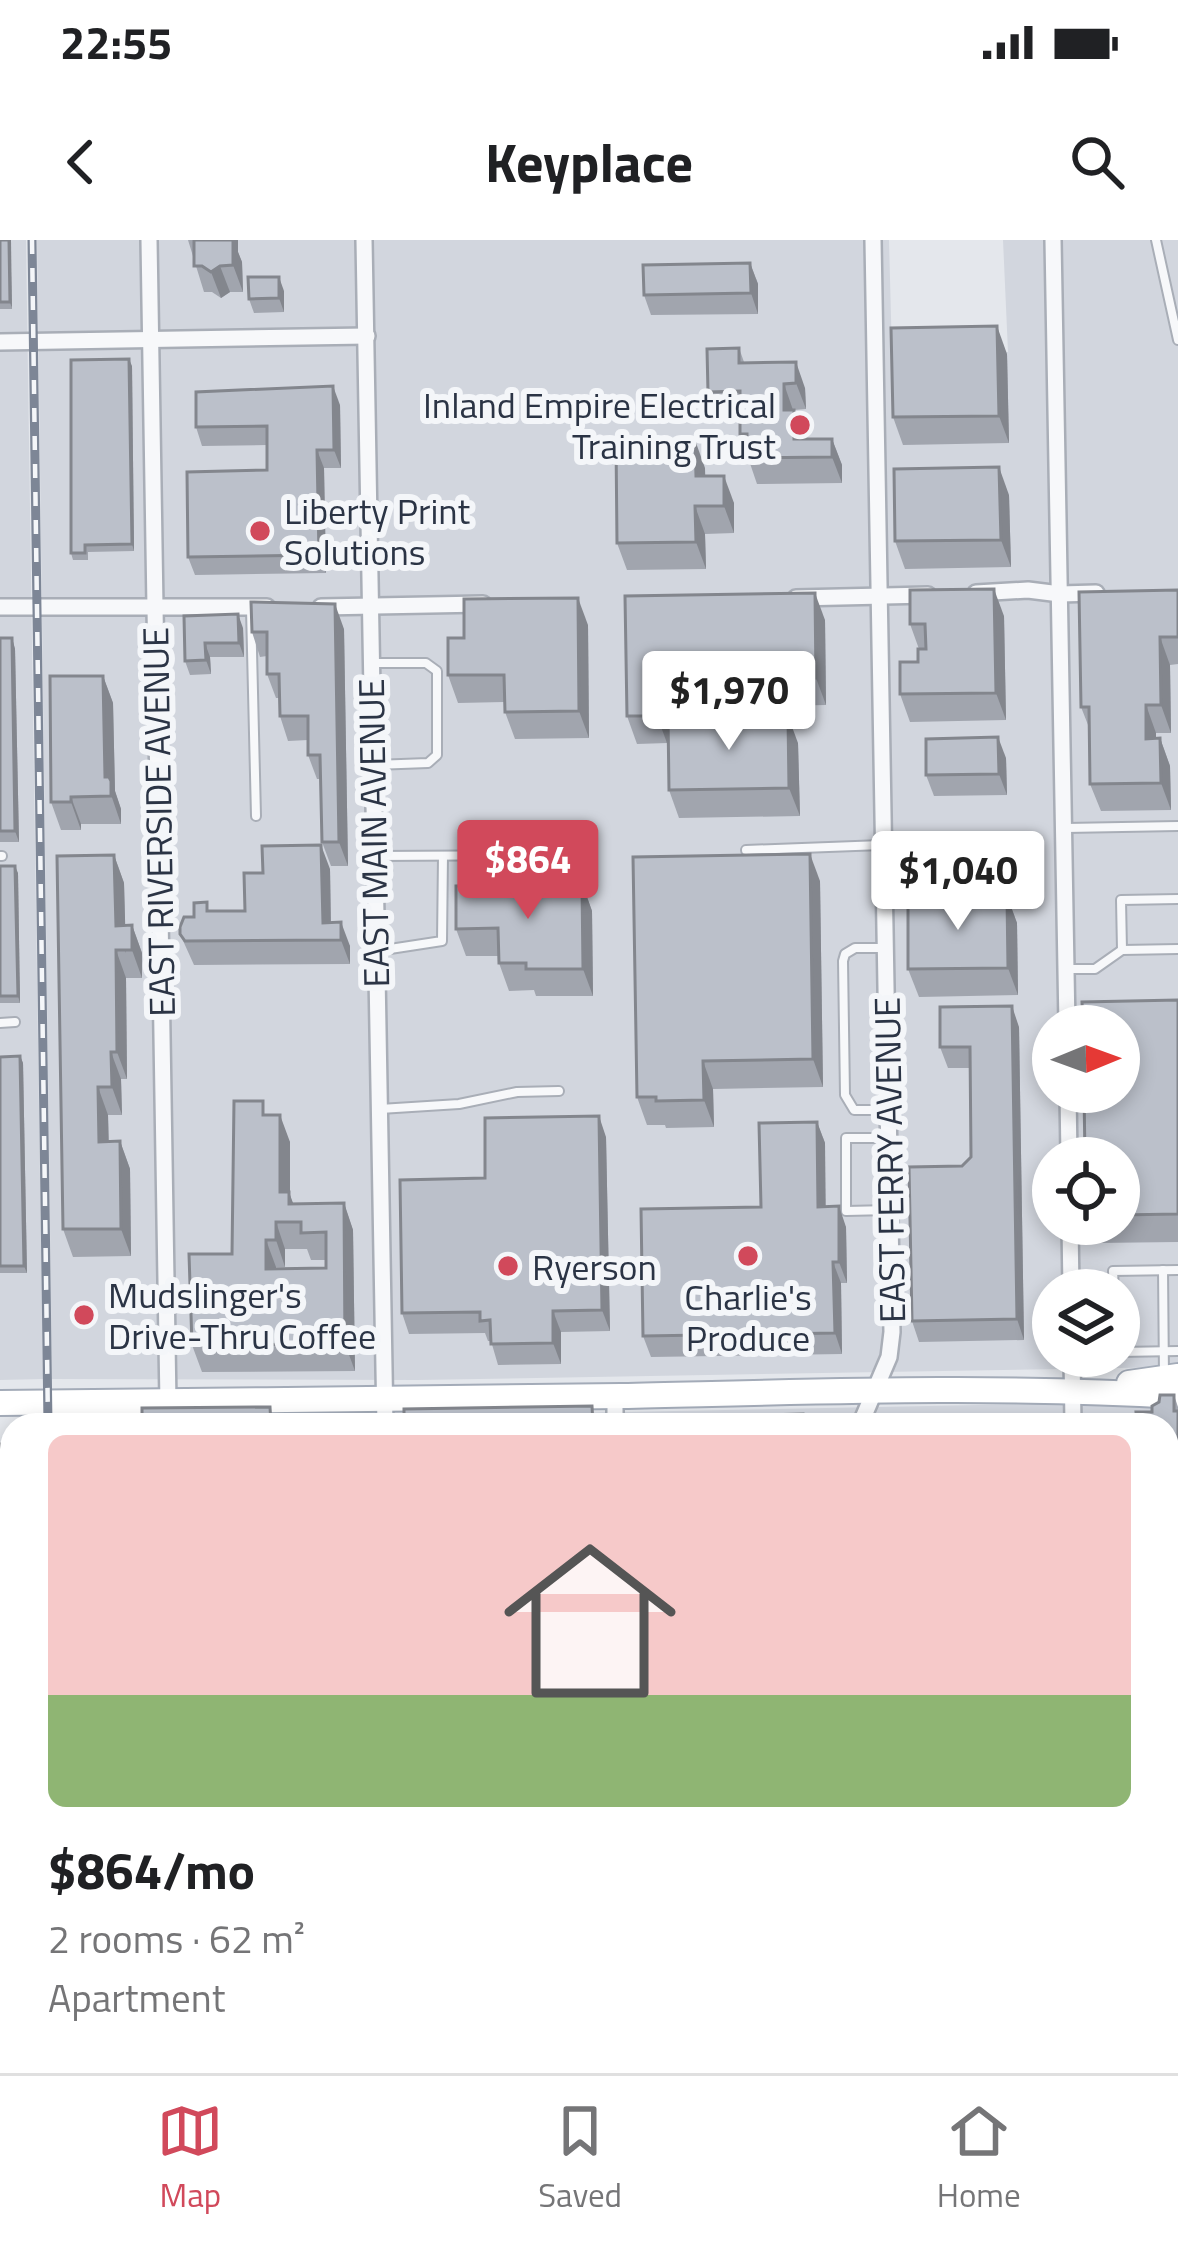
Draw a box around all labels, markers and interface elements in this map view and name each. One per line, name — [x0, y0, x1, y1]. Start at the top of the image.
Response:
text: 22:55 — [60, 8, 172, 76]
text: Keyplace — [485, 121, 693, 203]
icon: back — [48, 129, 114, 195]
icon: search — [1064, 129, 1130, 195]
place label: Inland Empire Electrical Training Trust — [423, 377, 776, 473]
marker: Inland Empire Electrical Training Trust — [787, 412, 813, 438]
place label: Liberty Print Solutions — [284, 483, 471, 579]
marker: Liberty Print Solutions — [247, 518, 273, 544]
street label: EAST RIVERSIDE AVENUE — [127, 627, 189, 1017]
pin: $1,970 — [631, 651, 827, 753]
text: $1,970 — [669, 660, 789, 719]
street label: EAST MAIN AVENUE — [343, 678, 403, 988]
pin: $864 — [457, 820, 599, 922]
text: $864 — [484, 829, 572, 888]
pin: $1,040 — [860, 831, 1056, 933]
text: $1,040 — [898, 840, 1018, 899]
street label: EAST FERRY AVENUE — [859, 997, 919, 1323]
north arrow — [1032, 1005, 1140, 1113]
map controls — [1032, 1005, 1140, 1377]
button: locate — [1032, 1137, 1140, 1245]
place label: Ryerson — [532, 1239, 657, 1294]
marker: Charlie's Produce — [735, 1243, 761, 1269]
marker: Ryerson — [495, 1253, 521, 1279]
place label: Mudslinger's Drive-Thru Coffee — [108, 1267, 376, 1363]
place label: Charlie's Produce — [684, 1269, 812, 1365]
button: layers — [1032, 1269, 1140, 1377]
marker: Mudslinger's Drive-Thru Coffee — [71, 1302, 97, 1328]
icon: home — [482, 1513, 698, 1729]
text: $864/mo — [48, 1831, 255, 1909]
text: 2 rooms · 62 m² — [48, 1909, 305, 1968]
text: Apartment — [48, 1968, 225, 2027]
tab: Map — [157, 2098, 223, 2220]
tab: Saved — [538, 2098, 622, 2220]
tab: Home — [937, 2098, 1021, 2220]

